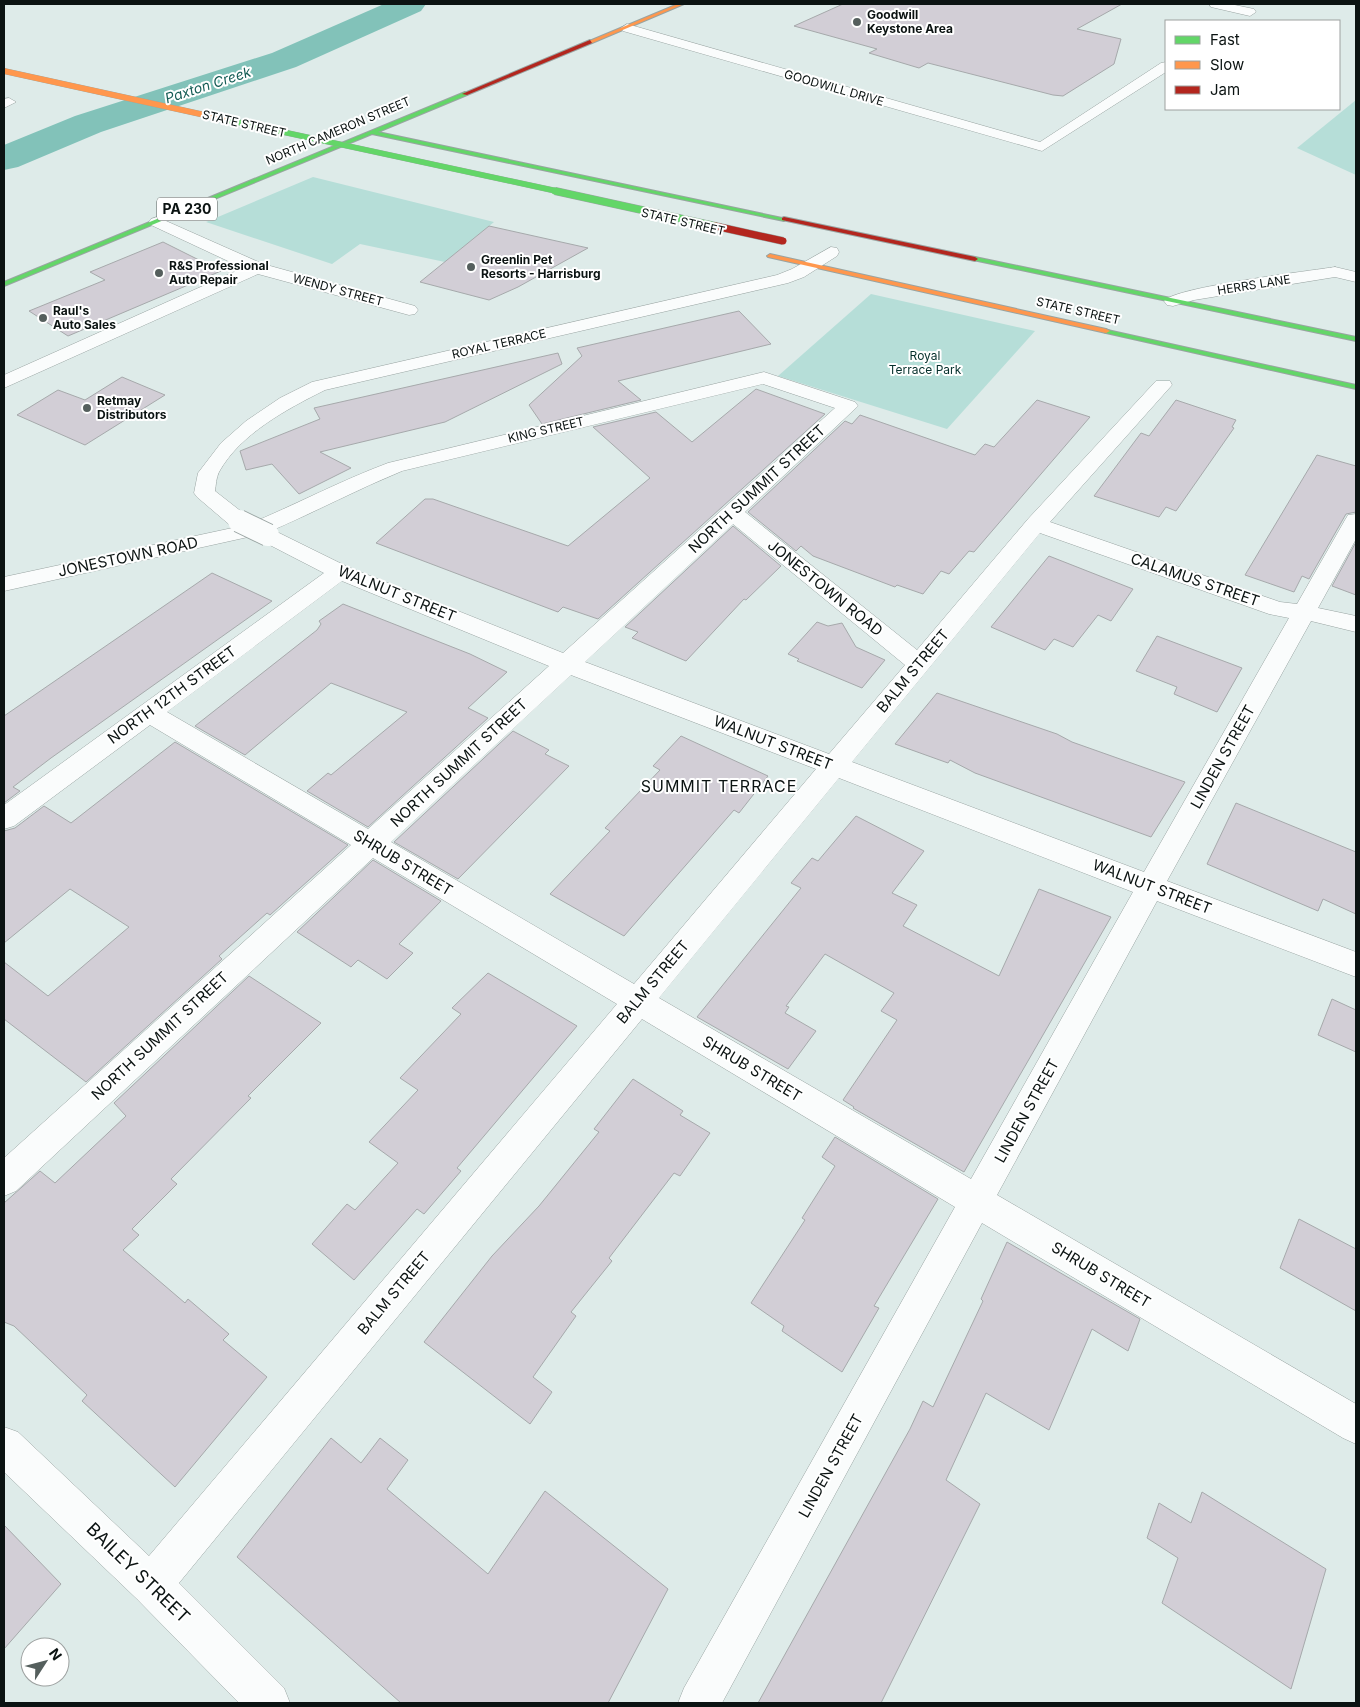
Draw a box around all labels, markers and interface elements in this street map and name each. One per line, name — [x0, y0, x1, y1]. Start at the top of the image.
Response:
place label: Goodwill Keystone Area — [867, 7, 953, 36]
marker: Goodwill Keystone Area — [851, 16, 863, 28]
legend — [1165, 20, 1340, 110]
text: Fast — [1210, 30, 1240, 49]
text: Slow — [1210, 55, 1244, 74]
water label: Paxton Creek — [163, 63, 253, 106]
street label: GOODWILL DRIVE — [783, 66, 886, 109]
text: Jam — [1210, 80, 1240, 99]
street label: NORTH CAMERON STREET — [263, 93, 413, 168]
street label: STATE STREET — [201, 107, 288, 140]
road number: PA 230 — [157, 198, 217, 220]
street label: STATE STREET — [640, 205, 727, 238]
place label: Greenlin Pet Resorts - Harrisburg — [481, 252, 600, 281]
place label: R&S Professional Auto Repair — [169, 258, 269, 287]
marker: Greenlin Pet Resorts - Harrisburg — [465, 261, 477, 273]
marker: R&S Professional Auto Repair — [153, 267, 165, 279]
street label: WENDY STREET — [291, 270, 385, 309]
street label: HERRS LANE — [1216, 271, 1292, 298]
street label: STATE STREET — [1035, 294, 1122, 327]
place label: Raul's Auto Sales — [53, 303, 116, 332]
marker: Raul's Auto Sales — [37, 312, 49, 324]
street label: ROYAL TERRACE — [450, 325, 548, 362]
park label: Royal Terrace Park — [889, 348, 962, 377]
place label: Retmay Distributors — [97, 393, 167, 422]
marker: Retmay Distributors — [81, 402, 93, 414]
street label: KING STREET — [506, 413, 586, 446]
street label: NORTH SUMMIT STREET — [684, 420, 829, 557]
street label: JONESTOWN ROAD — [56, 532, 200, 581]
street label: JONESTOWN ROAD — [764, 535, 887, 640]
street label: CALAMUS STREET — [1128, 549, 1262, 610]
street label: WALNUT STREET — [335, 561, 459, 626]
street label: BALM STREET — [872, 625, 953, 716]
street label: NORTH 12TH STREET — [104, 642, 240, 748]
street label: NORTH SUMMIT STREET — [386, 694, 531, 831]
street label: LINDEN STREET — [1186, 701, 1259, 812]
street label: WALNUT STREET — [711, 711, 835, 774]
district label: SUMMIT TERRACE — [641, 776, 797, 796]
street label: SHRUB STREET — [350, 826, 456, 900]
street label: WALNUT STREET — [1090, 855, 1214, 918]
street label: BALM STREET — [612, 936, 693, 1027]
street label: NORTH SUMMIT STREET — [87, 967, 232, 1104]
street label: SHRUB STREET — [699, 1032, 805, 1106]
street label: LINDEN STREET — [990, 1055, 1063, 1166]
street label: SHRUB STREET — [1048, 1238, 1154, 1312]
street label: BALM STREET — [353, 1247, 434, 1338]
street label: LINDEN STREET — [794, 1410, 867, 1521]
street label: BAILEY STREET — [82, 1518, 194, 1627]
north arrow — [20, 1637, 70, 1687]
text: N — [46, 1645, 66, 1663]

